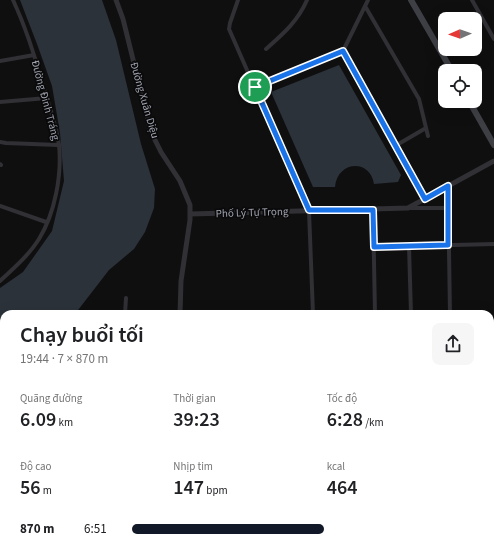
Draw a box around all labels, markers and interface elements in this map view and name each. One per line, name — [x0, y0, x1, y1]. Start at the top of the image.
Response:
north arrow — [438, 12, 482, 56]
map controls — [438, 12, 482, 108]
street label: Đường Đinh Tráng — [28, 58, 64, 142]
street label: Đường Xuân Diệu — [126, 60, 163, 140]
button: locate — [438, 64, 482, 108]
pin — [238, 70, 272, 104]
icon: arrive — [244, 76, 266, 98]
street label: Phố Lý Tự Trọng — [215, 204, 289, 221]
text: Chạy buổi tối — [20, 319, 144, 351]
button: share — [432, 323, 474, 365]
text: 19:44 · 7 × 870 m — [20, 350, 108, 368]
text: Quãng đường — [20, 391, 82, 406]
text: Thời gian — [173, 391, 216, 406]
text: Tốc độ — [327, 391, 357, 406]
text: 6.09 — [20, 406, 56, 434]
text: 39:23 — [173, 406, 220, 434]
text: 6:28 — [327, 406, 363, 434]
text: km — [56, 415, 73, 430]
text: /km — [363, 415, 384, 430]
text: Độ cao — [20, 459, 52, 474]
text: Nhịp tim — [173, 459, 213, 474]
text: kcal — [327, 459, 345, 474]
text: 56 — [20, 474, 41, 502]
text: 147 — [173, 474, 204, 502]
text: 464 — [327, 474, 357, 502]
text: m — [41, 483, 52, 498]
text: bpm — [204, 483, 228, 498]
text: 870 m — [20, 520, 54, 538]
text: 6:51 — [84, 520, 107, 538]

